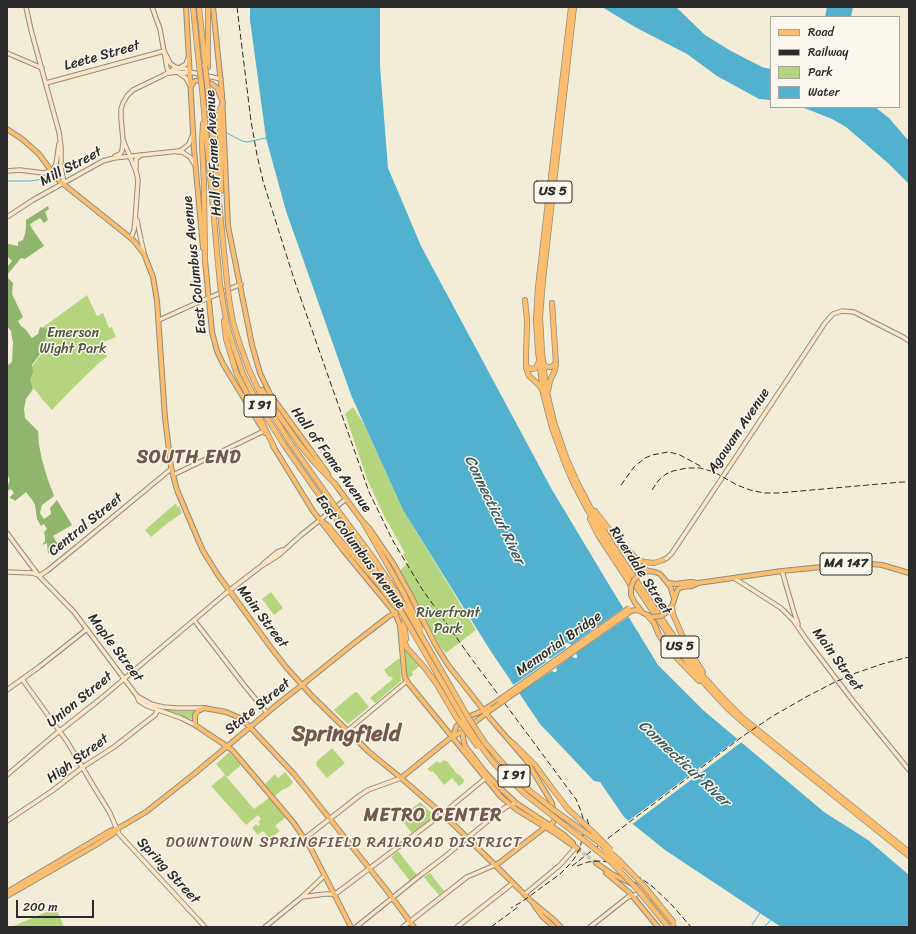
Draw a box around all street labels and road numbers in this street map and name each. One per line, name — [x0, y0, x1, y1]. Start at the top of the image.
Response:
street label: Leete Street — [62, 37, 142, 75]
street label: Hall of Fame Avenue — [202, 89, 226, 217]
street label: Mill Street — [37, 144, 105, 190]
road number: US 5 — [534, 181, 572, 203]
street label: East Columbus Avenue — [179, 195, 211, 335]
street label: Agawam Avenue — [704, 385, 774, 477]
road number: I 91 — [244, 395, 276, 417]
street label: Hall of Fame Avenue — [287, 404, 375, 516]
street label: Central Street — [45, 490, 127, 560]
street label: East Columbus Avenue — [312, 492, 408, 612]
street label: Riverdale Street — [605, 524, 675, 618]
road number: MA 147 — [820, 553, 872, 575]
street label: Main Street — [233, 582, 291, 652]
street label: Memorial Bridge — [513, 608, 605, 680]
street label: Maple Street — [84, 610, 146, 686]
street label: Main Street — [808, 625, 866, 695]
road number: US 5 — [661, 636, 699, 658]
street label: Union Street — [44, 668, 116, 732]
street label: State Street — [222, 675, 294, 739]
street label: High Street — [44, 731, 112, 787]
road number: I 91 — [498, 765, 530, 787]
street label: Spring Street — [133, 834, 203, 908]

